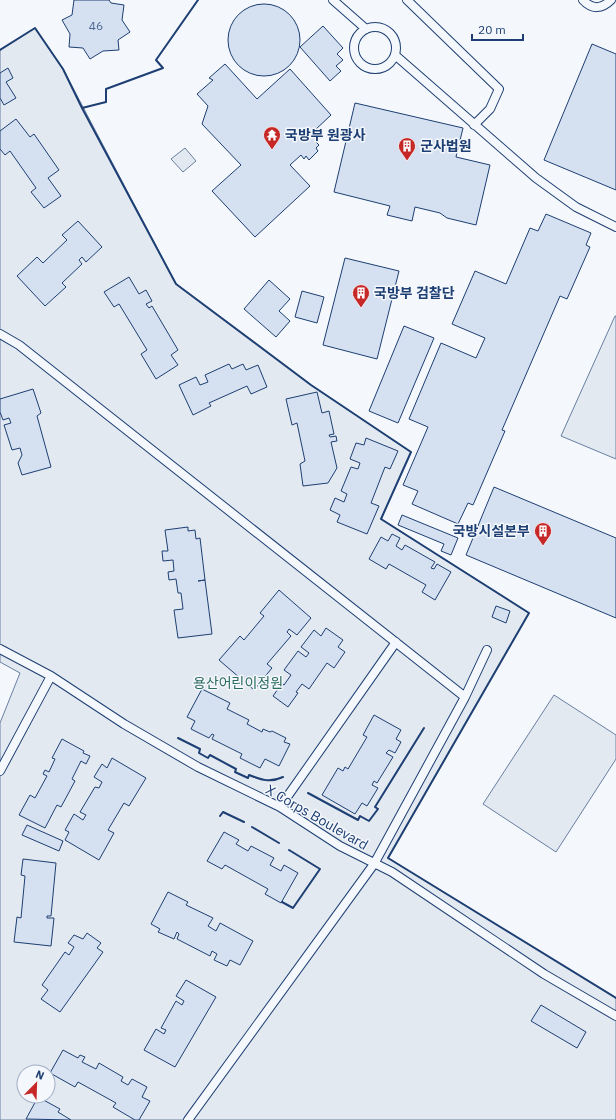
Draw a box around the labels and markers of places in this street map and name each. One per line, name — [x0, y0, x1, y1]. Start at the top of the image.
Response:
temple icon: 국방부 원광사 — [262, 125, 282, 150]
place label: 국방부 원광사 — [285, 126, 366, 144]
building icon: 군사법원 — [397, 136, 417, 161]
place label: 군사법원 — [420, 137, 472, 155]
building icon: 국방부 검찰단 — [351, 283, 371, 308]
place label: 국방부 검찰단 — [374, 284, 455, 302]
building icon: 국방시설본부 — [533, 521, 553, 546]
place label: 국방시설본부 — [453, 522, 530, 540]

